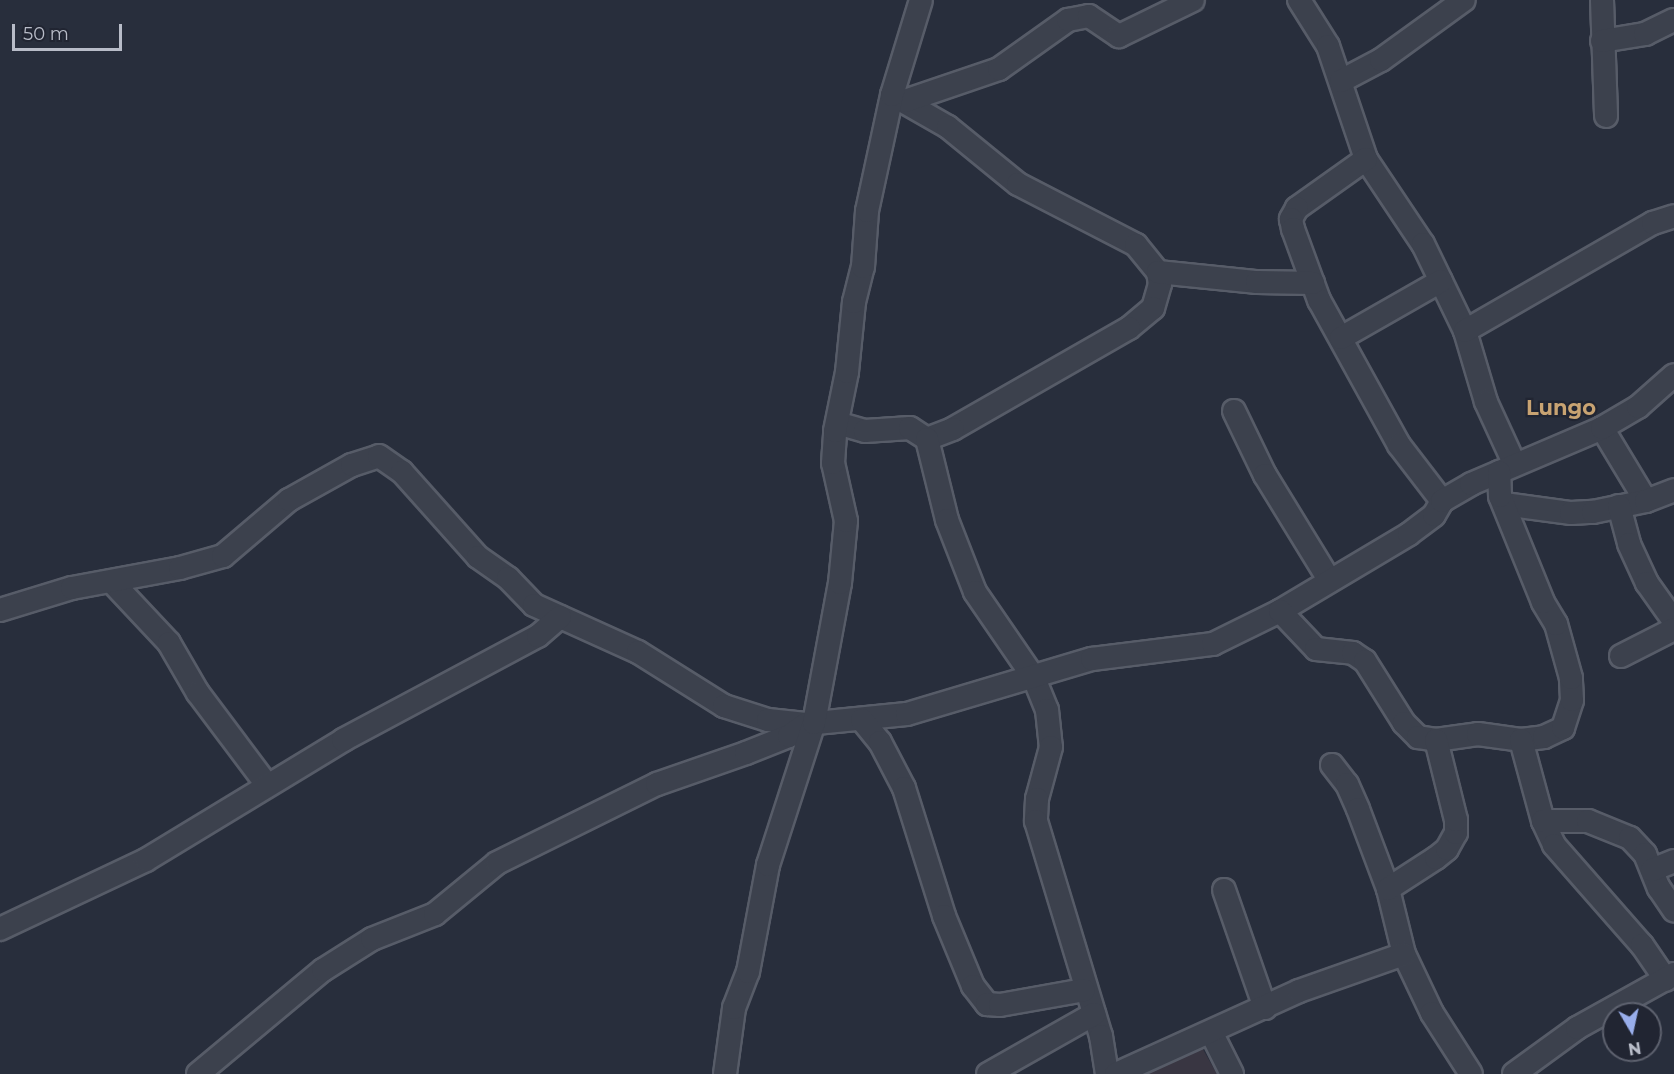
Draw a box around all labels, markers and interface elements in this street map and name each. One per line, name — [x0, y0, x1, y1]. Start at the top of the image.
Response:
scale bar — [15, 12, 124, 50]
text: 50 m — [23, 23, 69, 45]
district label: Lungo — [1526, 395, 1596, 421]
north arrow — [1602, 1002, 1662, 1062]
text: N — [1627, 1038, 1642, 1059]

